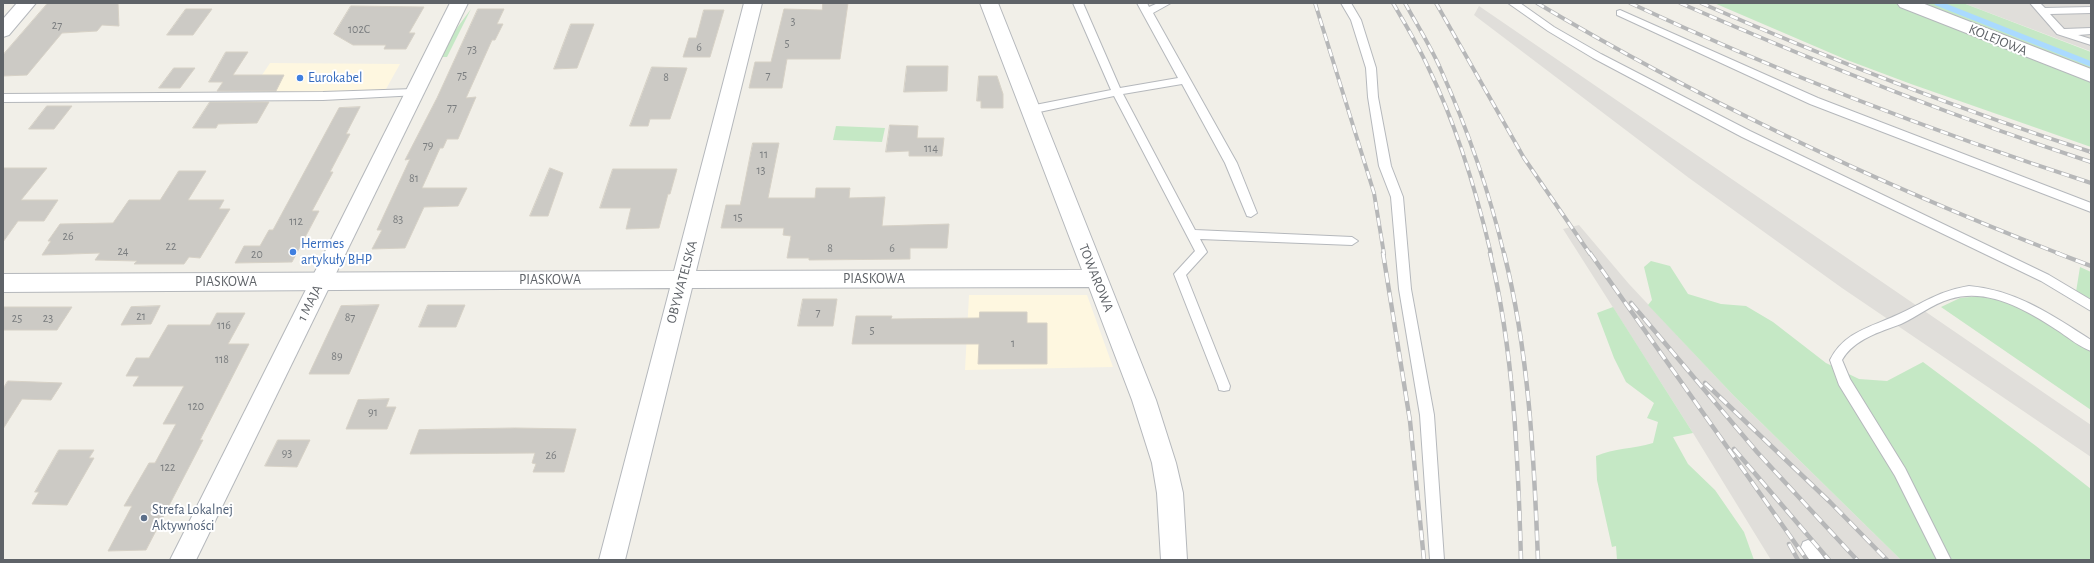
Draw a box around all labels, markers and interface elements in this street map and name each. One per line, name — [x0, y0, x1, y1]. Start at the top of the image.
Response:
house number: 3 — [791, 14, 795, 28]
house number: 27 — [52, 18, 62, 32]
street label: KOLEJOWA — [1966, 21, 2030, 59]
house number: 102C — [348, 22, 370, 36]
house number: 5 — [784, 36, 790, 50]
house number: 6 — [696, 40, 702, 54]
house number: 73 — [467, 42, 477, 56]
house number: 75 — [457, 68, 467, 82]
house number: 7 — [765, 68, 771, 82]
place label: Eurokabel — [308, 70, 363, 86]
house number: 8 — [663, 70, 669, 84]
marker: Eurokabel — [295, 73, 305, 83]
house number: 77 — [447, 100, 457, 114]
house number: 79 — [423, 138, 433, 152]
house number: 114 — [924, 141, 938, 155]
house number: 11 — [760, 147, 768, 161]
house number: 13 — [756, 163, 766, 177]
house number: 81 — [409, 171, 419, 185]
house number: 15 — [733, 210, 743, 224]
house number: 83 — [393, 212, 403, 226]
house number: 112 — [289, 214, 303, 228]
house number: 26 — [62, 229, 74, 243]
place label: Hermes artykuły BHP — [301, 236, 372, 268]
house number: 22 — [166, 239, 176, 253]
street label: OBYWATELSKA — [663, 239, 701, 325]
house number: 8 — [827, 241, 833, 255]
house number: 6 — [889, 241, 895, 255]
street label: TOWAROWA — [1075, 242, 1117, 314]
house number: 24 — [117, 244, 129, 258]
house number: 20 — [251, 247, 263, 261]
marker: Hermes artykuły BHP — [288, 247, 298, 257]
street label: PIASKOWA — [843, 271, 905, 287]
street label: PIASKOWA — [519, 272, 581, 288]
street label: PIASKOWA — [195, 274, 257, 290]
street label: 1 MAJA — [294, 282, 326, 324]
house number: 7 — [815, 305, 821, 319]
house number: 21 — [136, 309, 146, 323]
house number: 87 — [345, 310, 355, 324]
house number: 25 — [12, 311, 22, 325]
house number: 23 — [43, 311, 53, 325]
house number: 116 — [217, 318, 231, 332]
house number: 5 — [869, 323, 875, 337]
house number: 1 — [1011, 336, 1015, 350]
house number: 89 — [331, 349, 343, 363]
house number: 118 — [215, 352, 229, 366]
house number: 120 — [188, 399, 204, 413]
house number: 91 — [368, 405, 378, 419]
house number: 93 — [282, 446, 292, 460]
house number: 26 — [545, 448, 557, 462]
house number: 122 — [160, 460, 176, 474]
place label: Strefa Lokalnej Aktywności — [152, 502, 233, 534]
marker: Strefa Lokalnej Aktywności — [139, 513, 149, 523]

